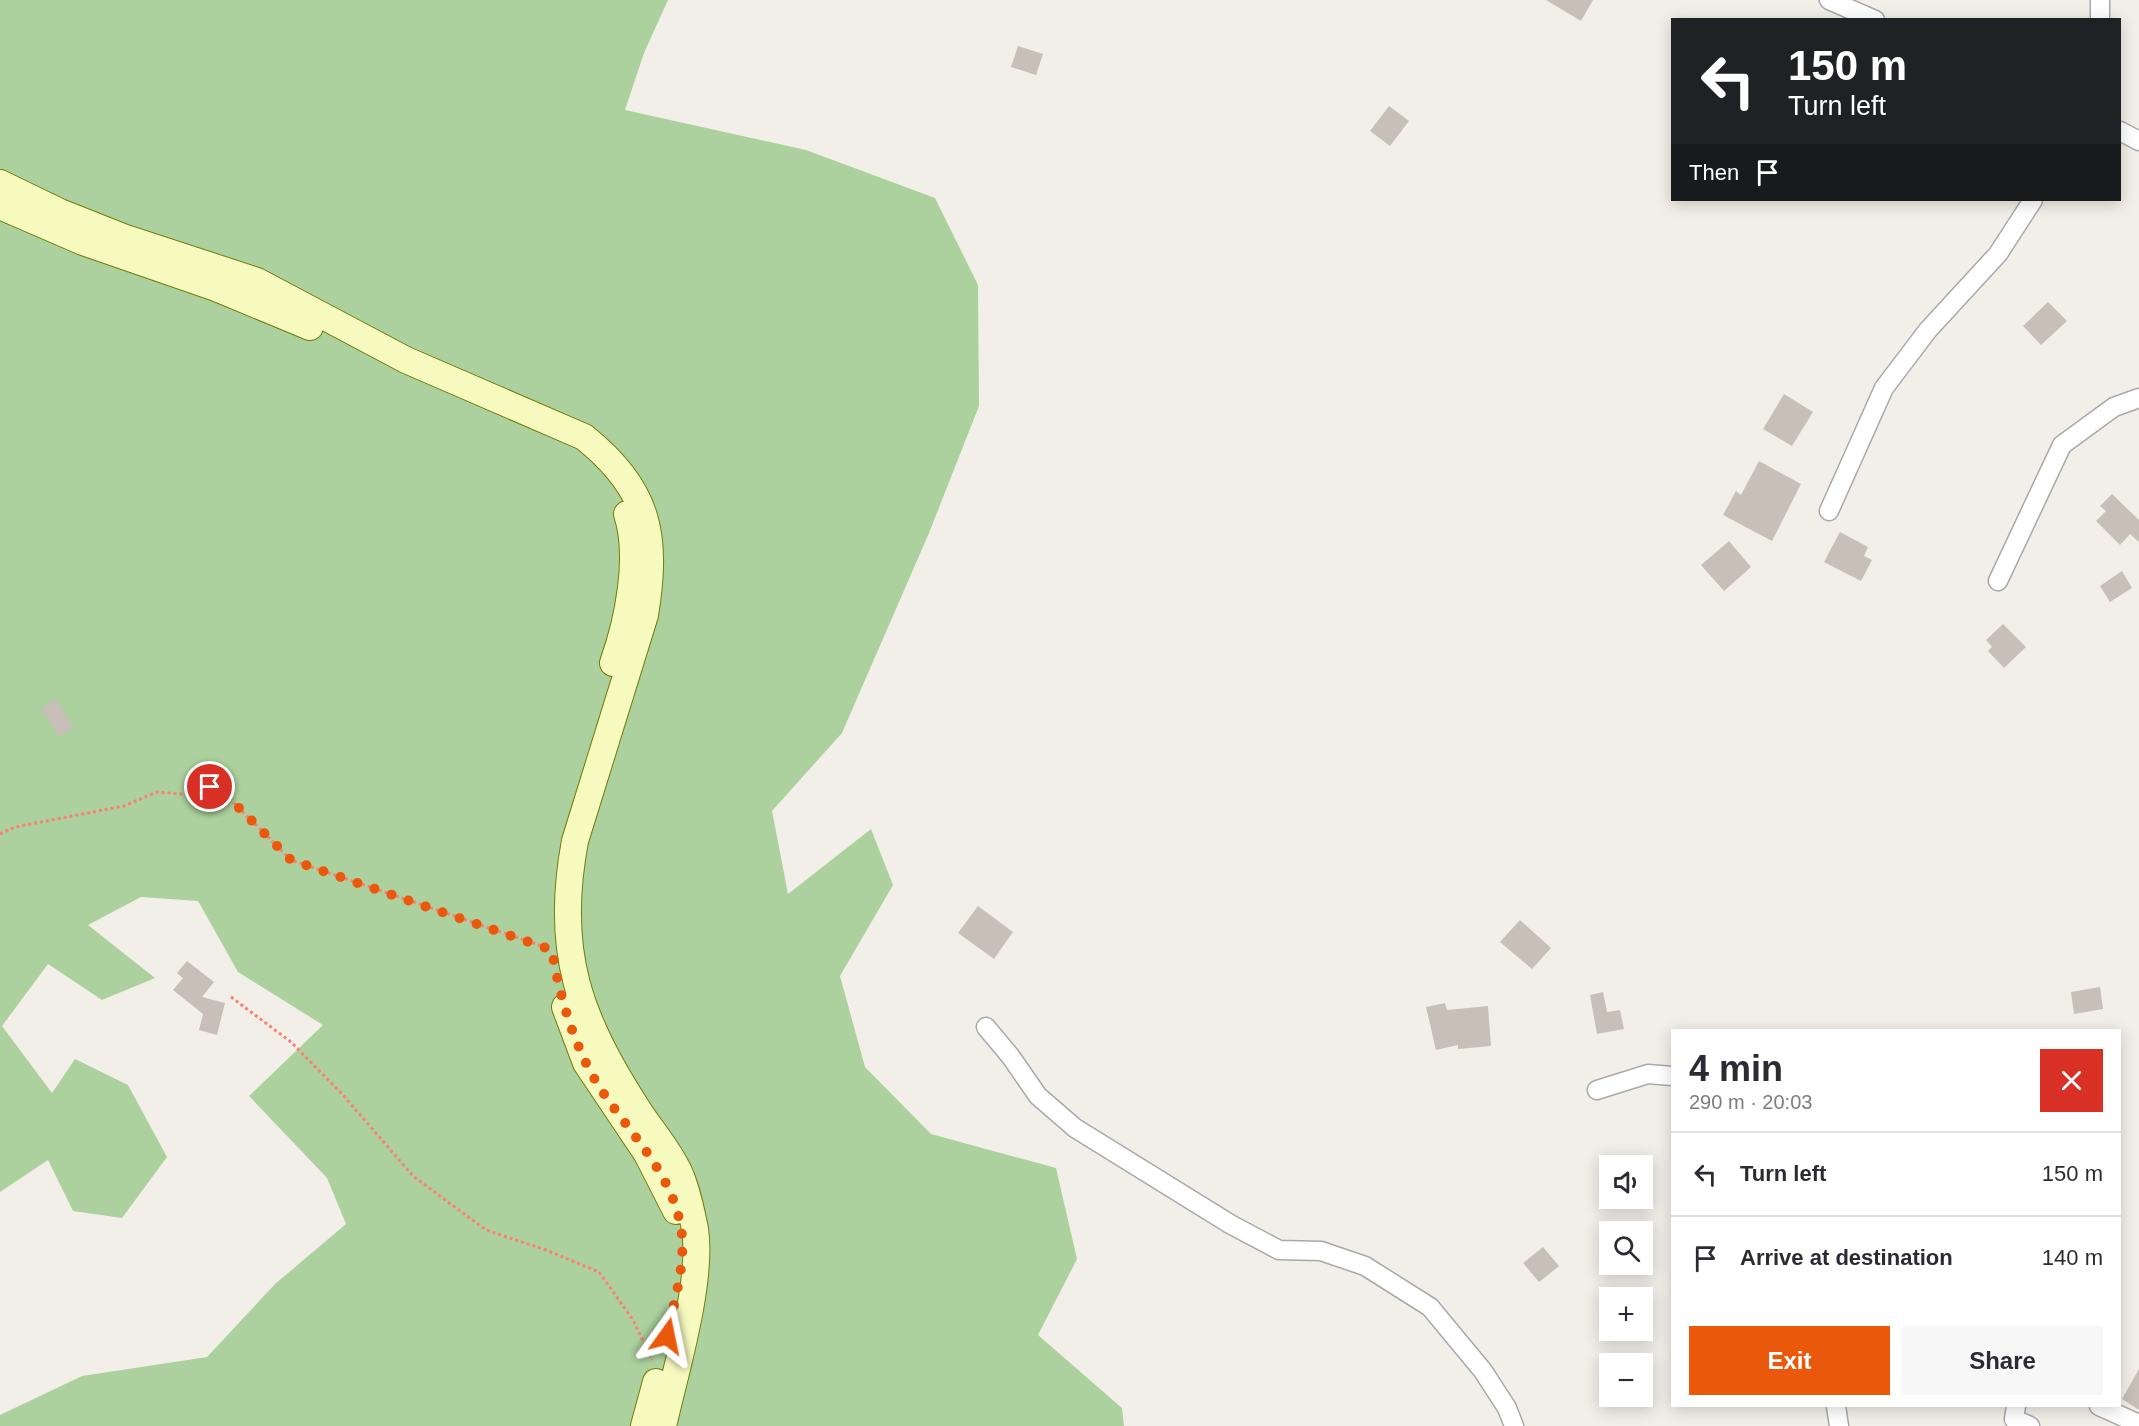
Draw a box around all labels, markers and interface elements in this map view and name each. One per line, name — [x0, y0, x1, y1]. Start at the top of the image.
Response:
icon: left — [1689, 42, 1767, 120]
text: 150 m — [1788, 42, 1907, 89]
text: Turn left — [1788, 91, 1886, 121]
icon: arrive — [1751, 156, 1784, 189]
text: Then — [1689, 160, 1739, 185]
pin — [184, 761, 235, 812]
icon: arrive — [193, 770, 226, 803]
text: 4 min — [1689, 1048, 1783, 1089]
button: close — [2040, 1049, 2103, 1112]
text: 290 m · 20:03 — [1689, 1091, 1812, 1113]
map controls — [1599, 1155, 1653, 1407]
button: sound — [1599, 1155, 1653, 1209]
icon: left — [1689, 1158, 1722, 1191]
text: Turn left — [1740, 1161, 1826, 1186]
text: 150 m — [2042, 1161, 2103, 1186]
button: search — [1599, 1221, 1653, 1275]
icon: arrive — [1689, 1242, 1722, 1275]
text: Arrive at destination — [1740, 1245, 1953, 1270]
text: 140 m — [2042, 1245, 2103, 1270]
button: + — [1599, 1287, 1653, 1341]
position arrow — [635, 1304, 699, 1368]
button: Exit — [1689, 1326, 1890, 1395]
button: Share — [1902, 1326, 2103, 1395]
button: − — [1599, 1353, 1653, 1407]

